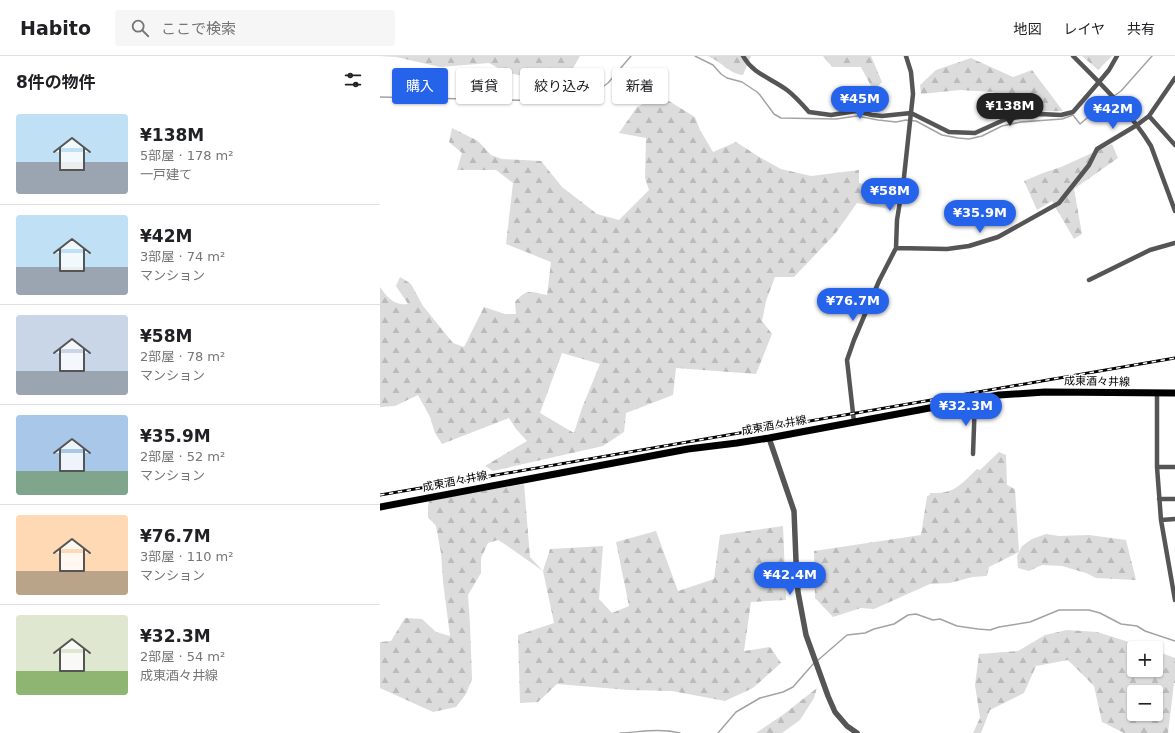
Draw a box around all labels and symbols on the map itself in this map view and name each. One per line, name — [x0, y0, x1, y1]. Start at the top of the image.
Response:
pin: ¥45M — [836, 86, 884, 120]
pin: ¥138M — [982, 93, 1038, 127]
pin: ¥42M — [1089, 96, 1137, 130]
pin: ¥58M — [866, 178, 914, 212]
pin: ¥35.9M — [947, 200, 1013, 234]
pin: ¥76.7M — [820, 288, 886, 322]
street label: 成東酒々井線 — [1064, 374, 1130, 389]
pin: ¥32.3M — [933, 393, 999, 427]
street label: 成東酒々井線 — [740, 413, 808, 438]
street label: 成東酒々井線 — [421, 469, 489, 494]
pin: ¥42.4M — [757, 562, 823, 596]

